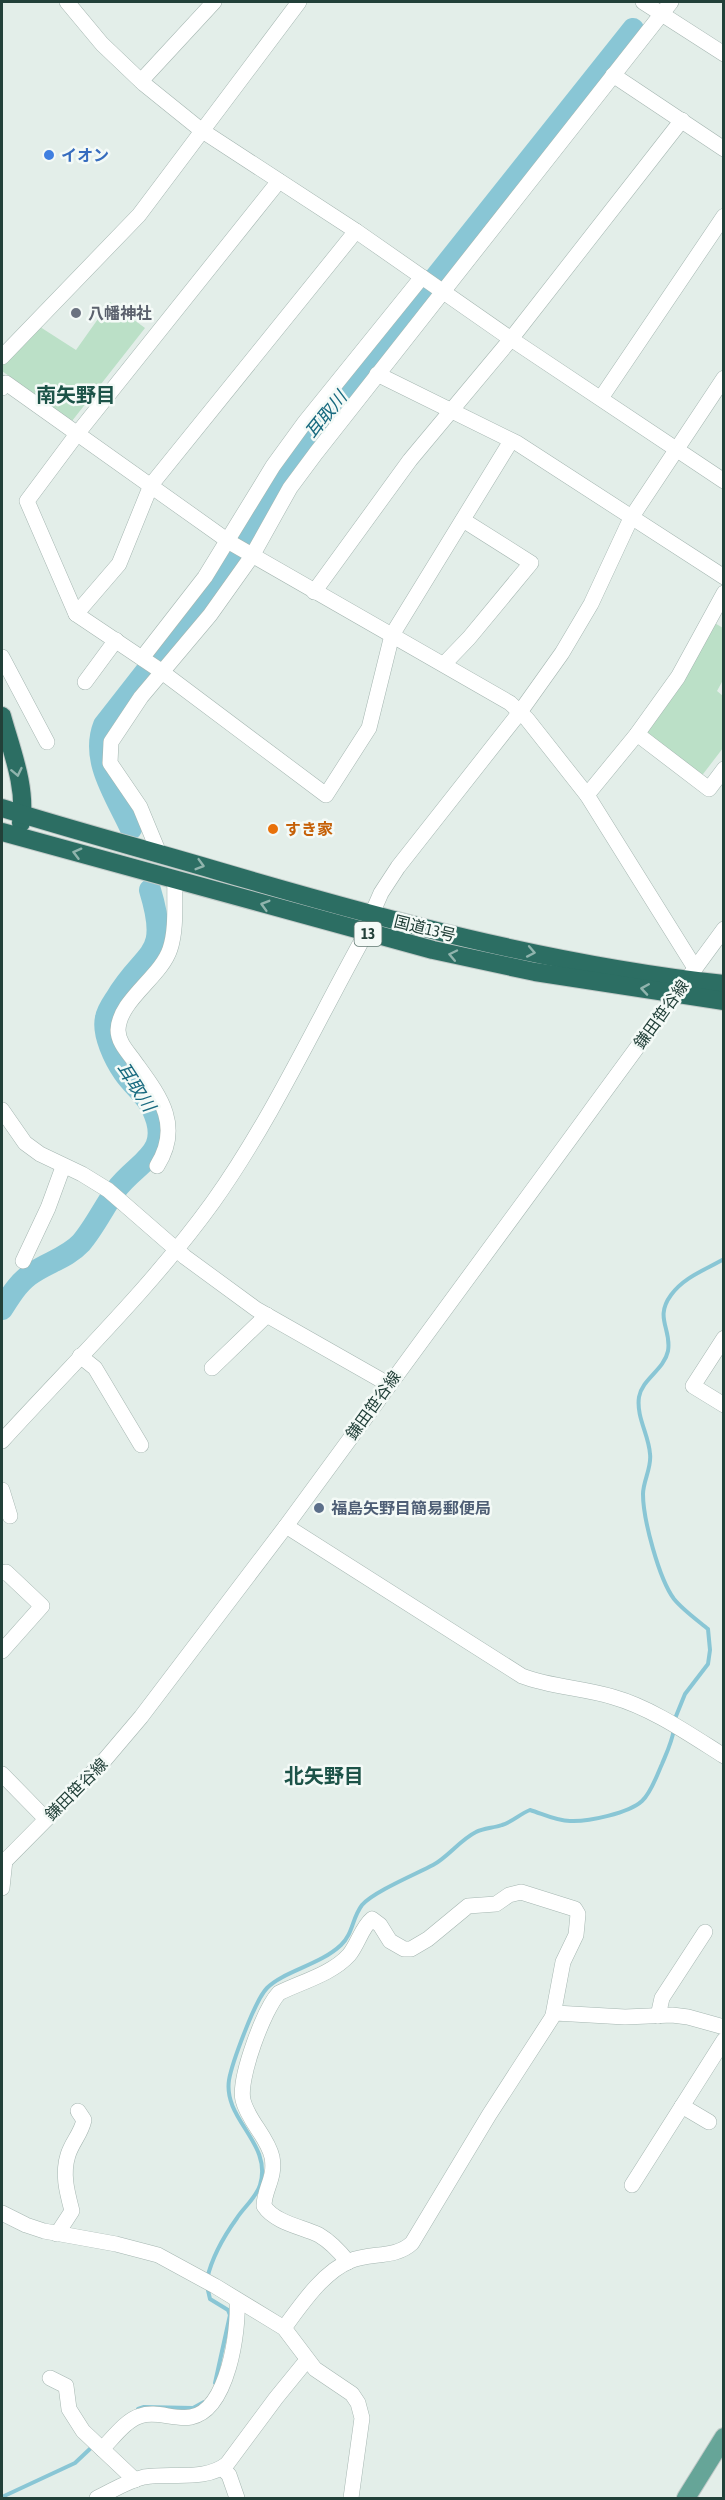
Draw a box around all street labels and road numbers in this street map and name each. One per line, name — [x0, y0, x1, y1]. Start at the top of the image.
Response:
street label: 国道13号 — [392, 912, 458, 944]
road number: 13 — [354, 922, 382, 946]
street label: 鎌田笹谷線 — [630, 976, 692, 1052]
street label: 鎌田笹谷線 — [342, 1367, 404, 1443]
street label: 鎌田笹谷線 — [41, 1754, 111, 1824]

